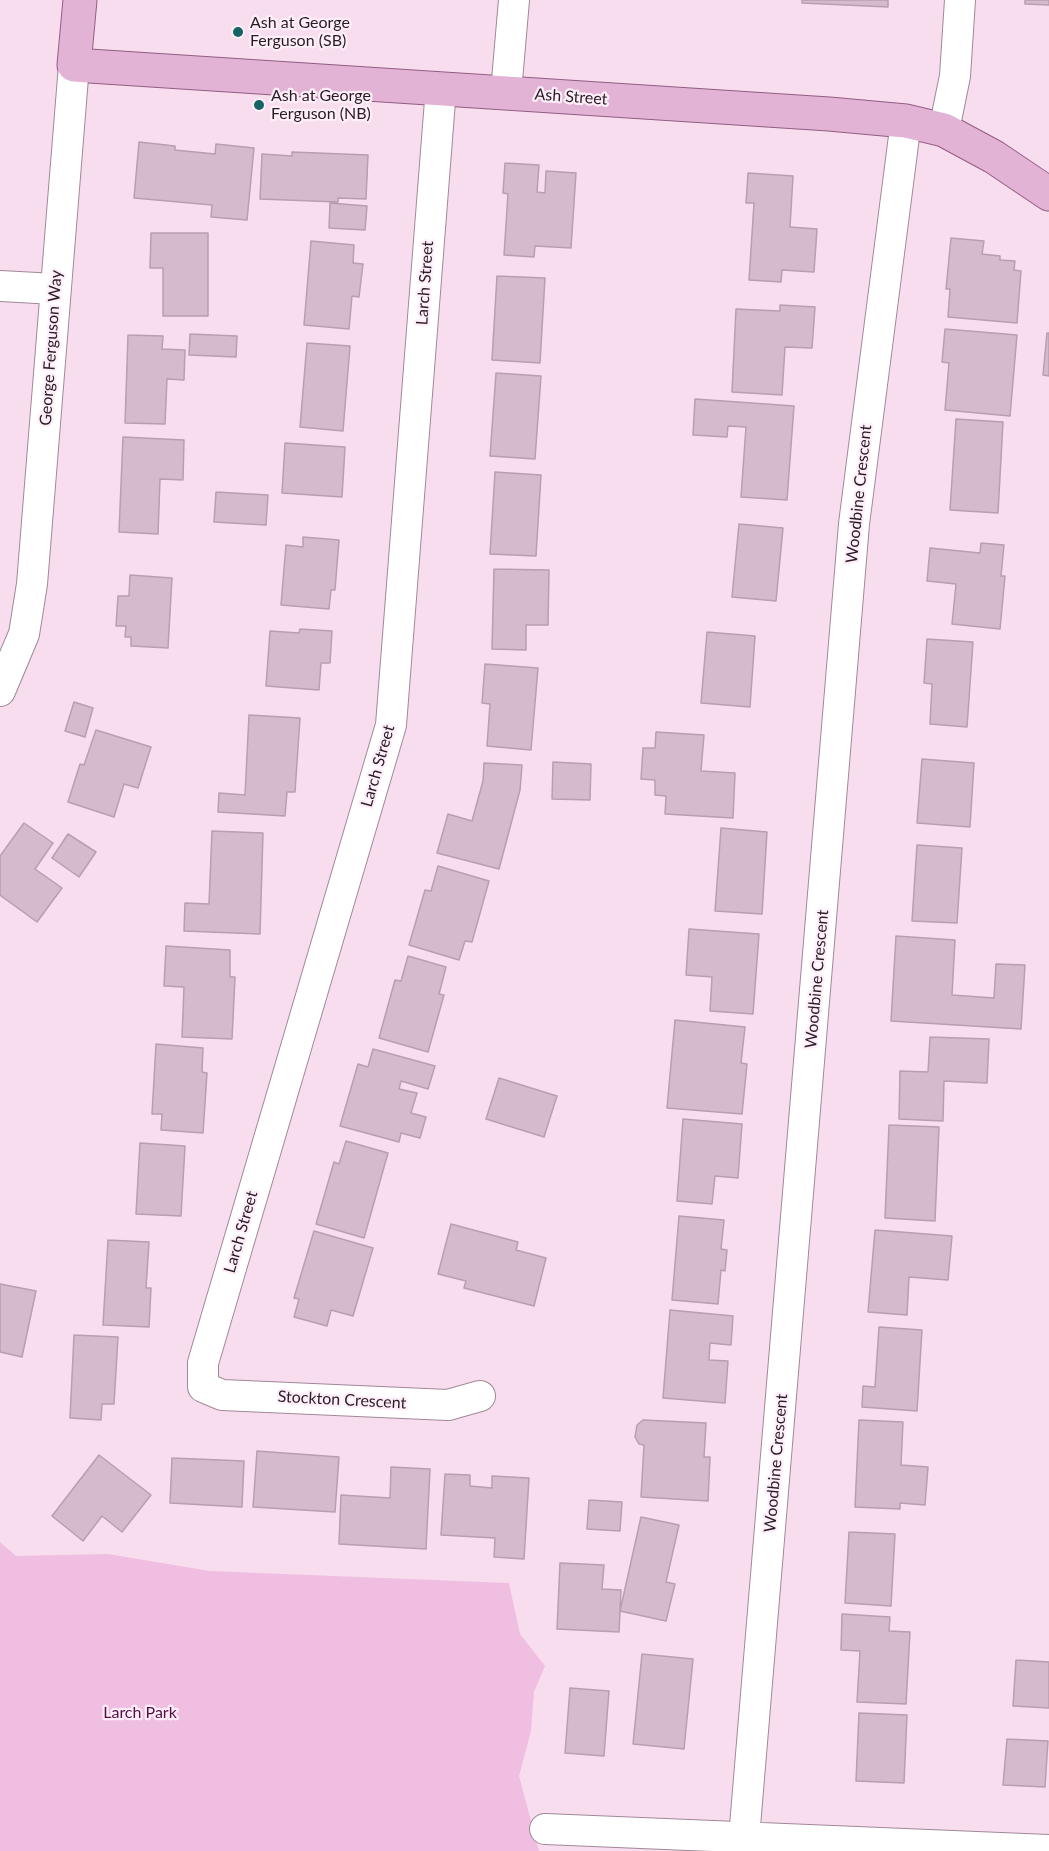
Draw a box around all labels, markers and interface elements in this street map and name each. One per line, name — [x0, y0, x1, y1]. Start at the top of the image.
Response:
place label: Ash at George Ferguson (SB) — [250, 13, 350, 51]
marker: Ash at George Ferguson (SB) — [231, 25, 245, 39]
street label: Ash Street — [534, 85, 608, 109]
place label: Ash at George Ferguson (NB) — [271, 86, 371, 124]
marker: Ash at George Ferguson (NB) — [252, 98, 266, 112]
street label: Larch Street — [412, 240, 438, 326]
street label: George Ferguson Way — [36, 270, 66, 426]
street label: Woodbine Crescent — [842, 424, 876, 564]
street label: Larch Street — [357, 723, 399, 809]
street label: Woodbine Crescent — [801, 909, 833, 1049]
street label: Larch Street — [220, 1189, 262, 1275]
street label: Stockton Crescent — [277, 1387, 407, 1413]
street label: Woodbine Crescent — [760, 1393, 792, 1533]
park label: Larch Park — [103, 1703, 177, 1723]

